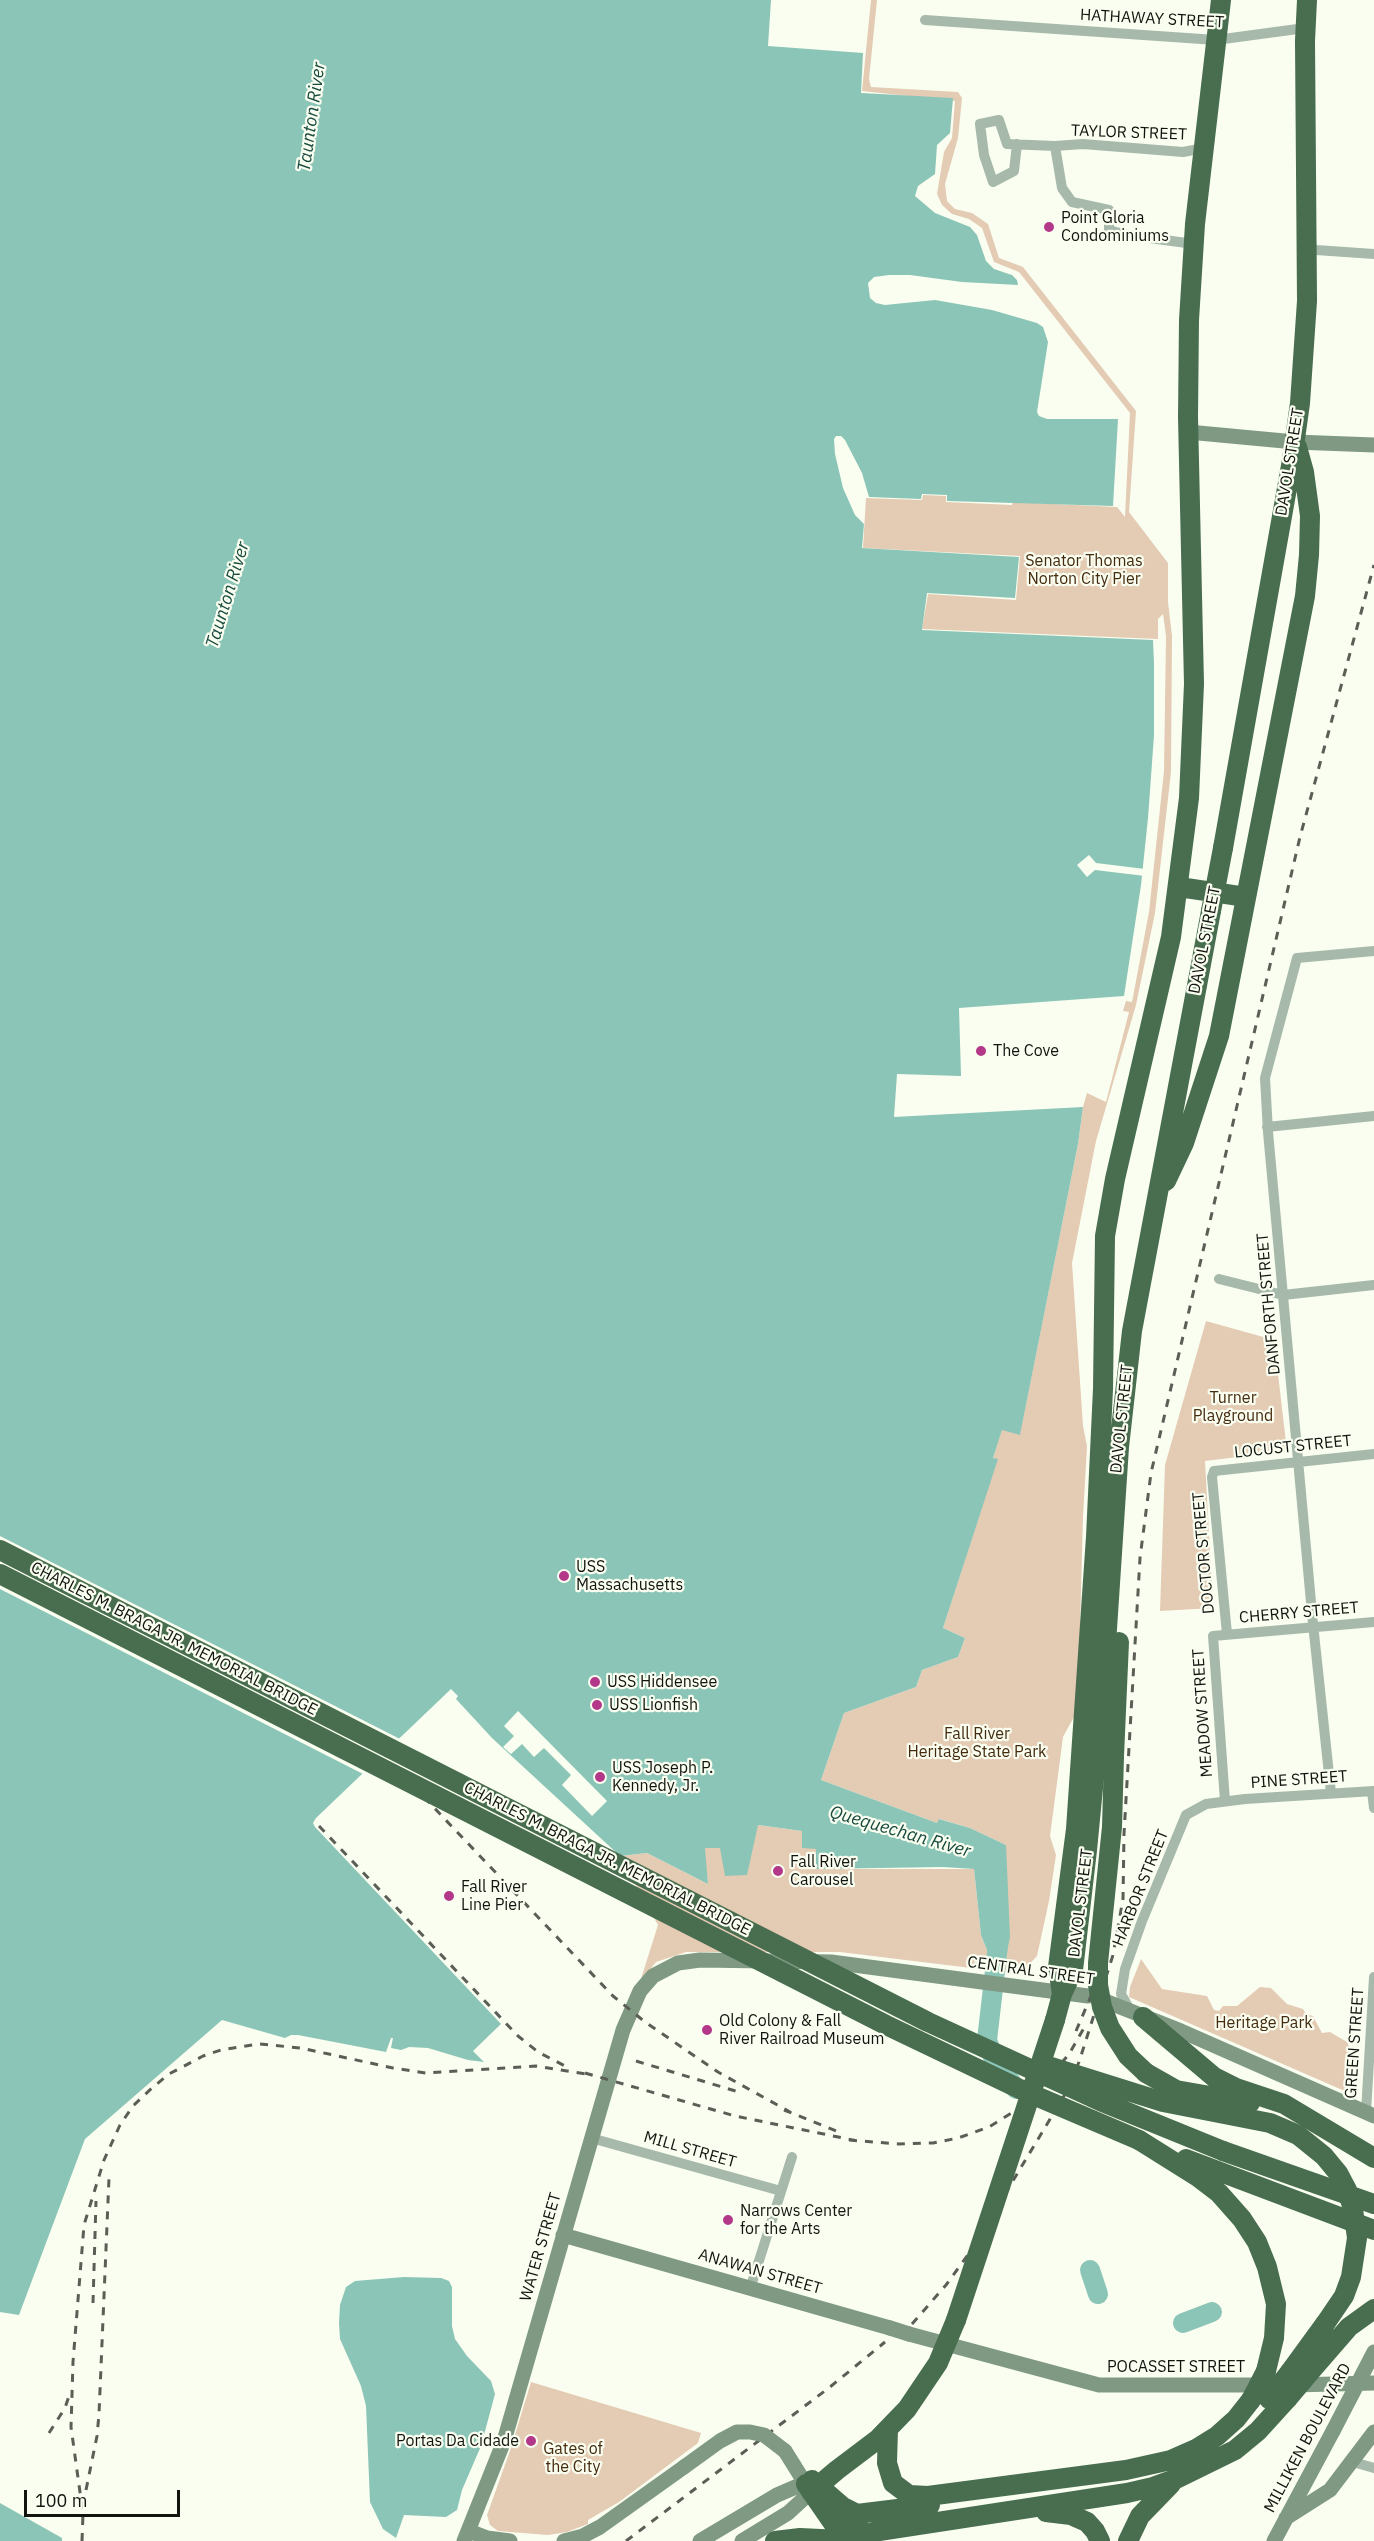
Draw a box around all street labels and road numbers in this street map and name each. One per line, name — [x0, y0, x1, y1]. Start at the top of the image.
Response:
street label: HATHAWAY STREET — [1079, 6, 1225, 32]
street label: TAYLOR STREET — [1071, 121, 1187, 145]
street label: DAVOL STREET — [1272, 407, 1308, 517]
street label: DAVOL STREET — [1185, 885, 1225, 995]
street label: DANFORTH STREET — [1253, 1232, 1285, 1376]
street label: DAVOL STREET — [1107, 1364, 1137, 1474]
street label: LOCUST STREET — [1233, 1431, 1353, 1463]
street label: DOCTOR STREET — [1189, 1491, 1219, 1615]
street label: CHARLES M. BRAGA JR. MEMORIAL BRIDGE — [27, 1558, 321, 1720]
street label: CHERRY STREET — [1238, 1598, 1360, 1628]
street label: MEADOW STREET — [1189, 1648, 1217, 1778]
street label: PINE STREET — [1250, 1767, 1348, 1793]
street label: CHARLES M. BRAGA JR. MEMORIAL BRIDGE — [460, 1778, 754, 1940]
street label: HARBOR STREET — [1109, 1827, 1173, 1949]
street label: DAVOL STREET — [1065, 1848, 1097, 1958]
street label: CENTRAL STREET — [966, 1953, 1096, 1989]
street label: GREEN STREET — [1342, 1987, 1368, 2099]
street label: MILL STREET — [641, 2128, 739, 2172]
street label: WATER STREET — [516, 2190, 566, 2304]
street label: ANAWAN STREET — [696, 2245, 824, 2299]
street label: POCASSET STREET — [1107, 2357, 1245, 2377]
street label: MILLIKEN BOULEVARD — [1260, 2360, 1356, 2516]

